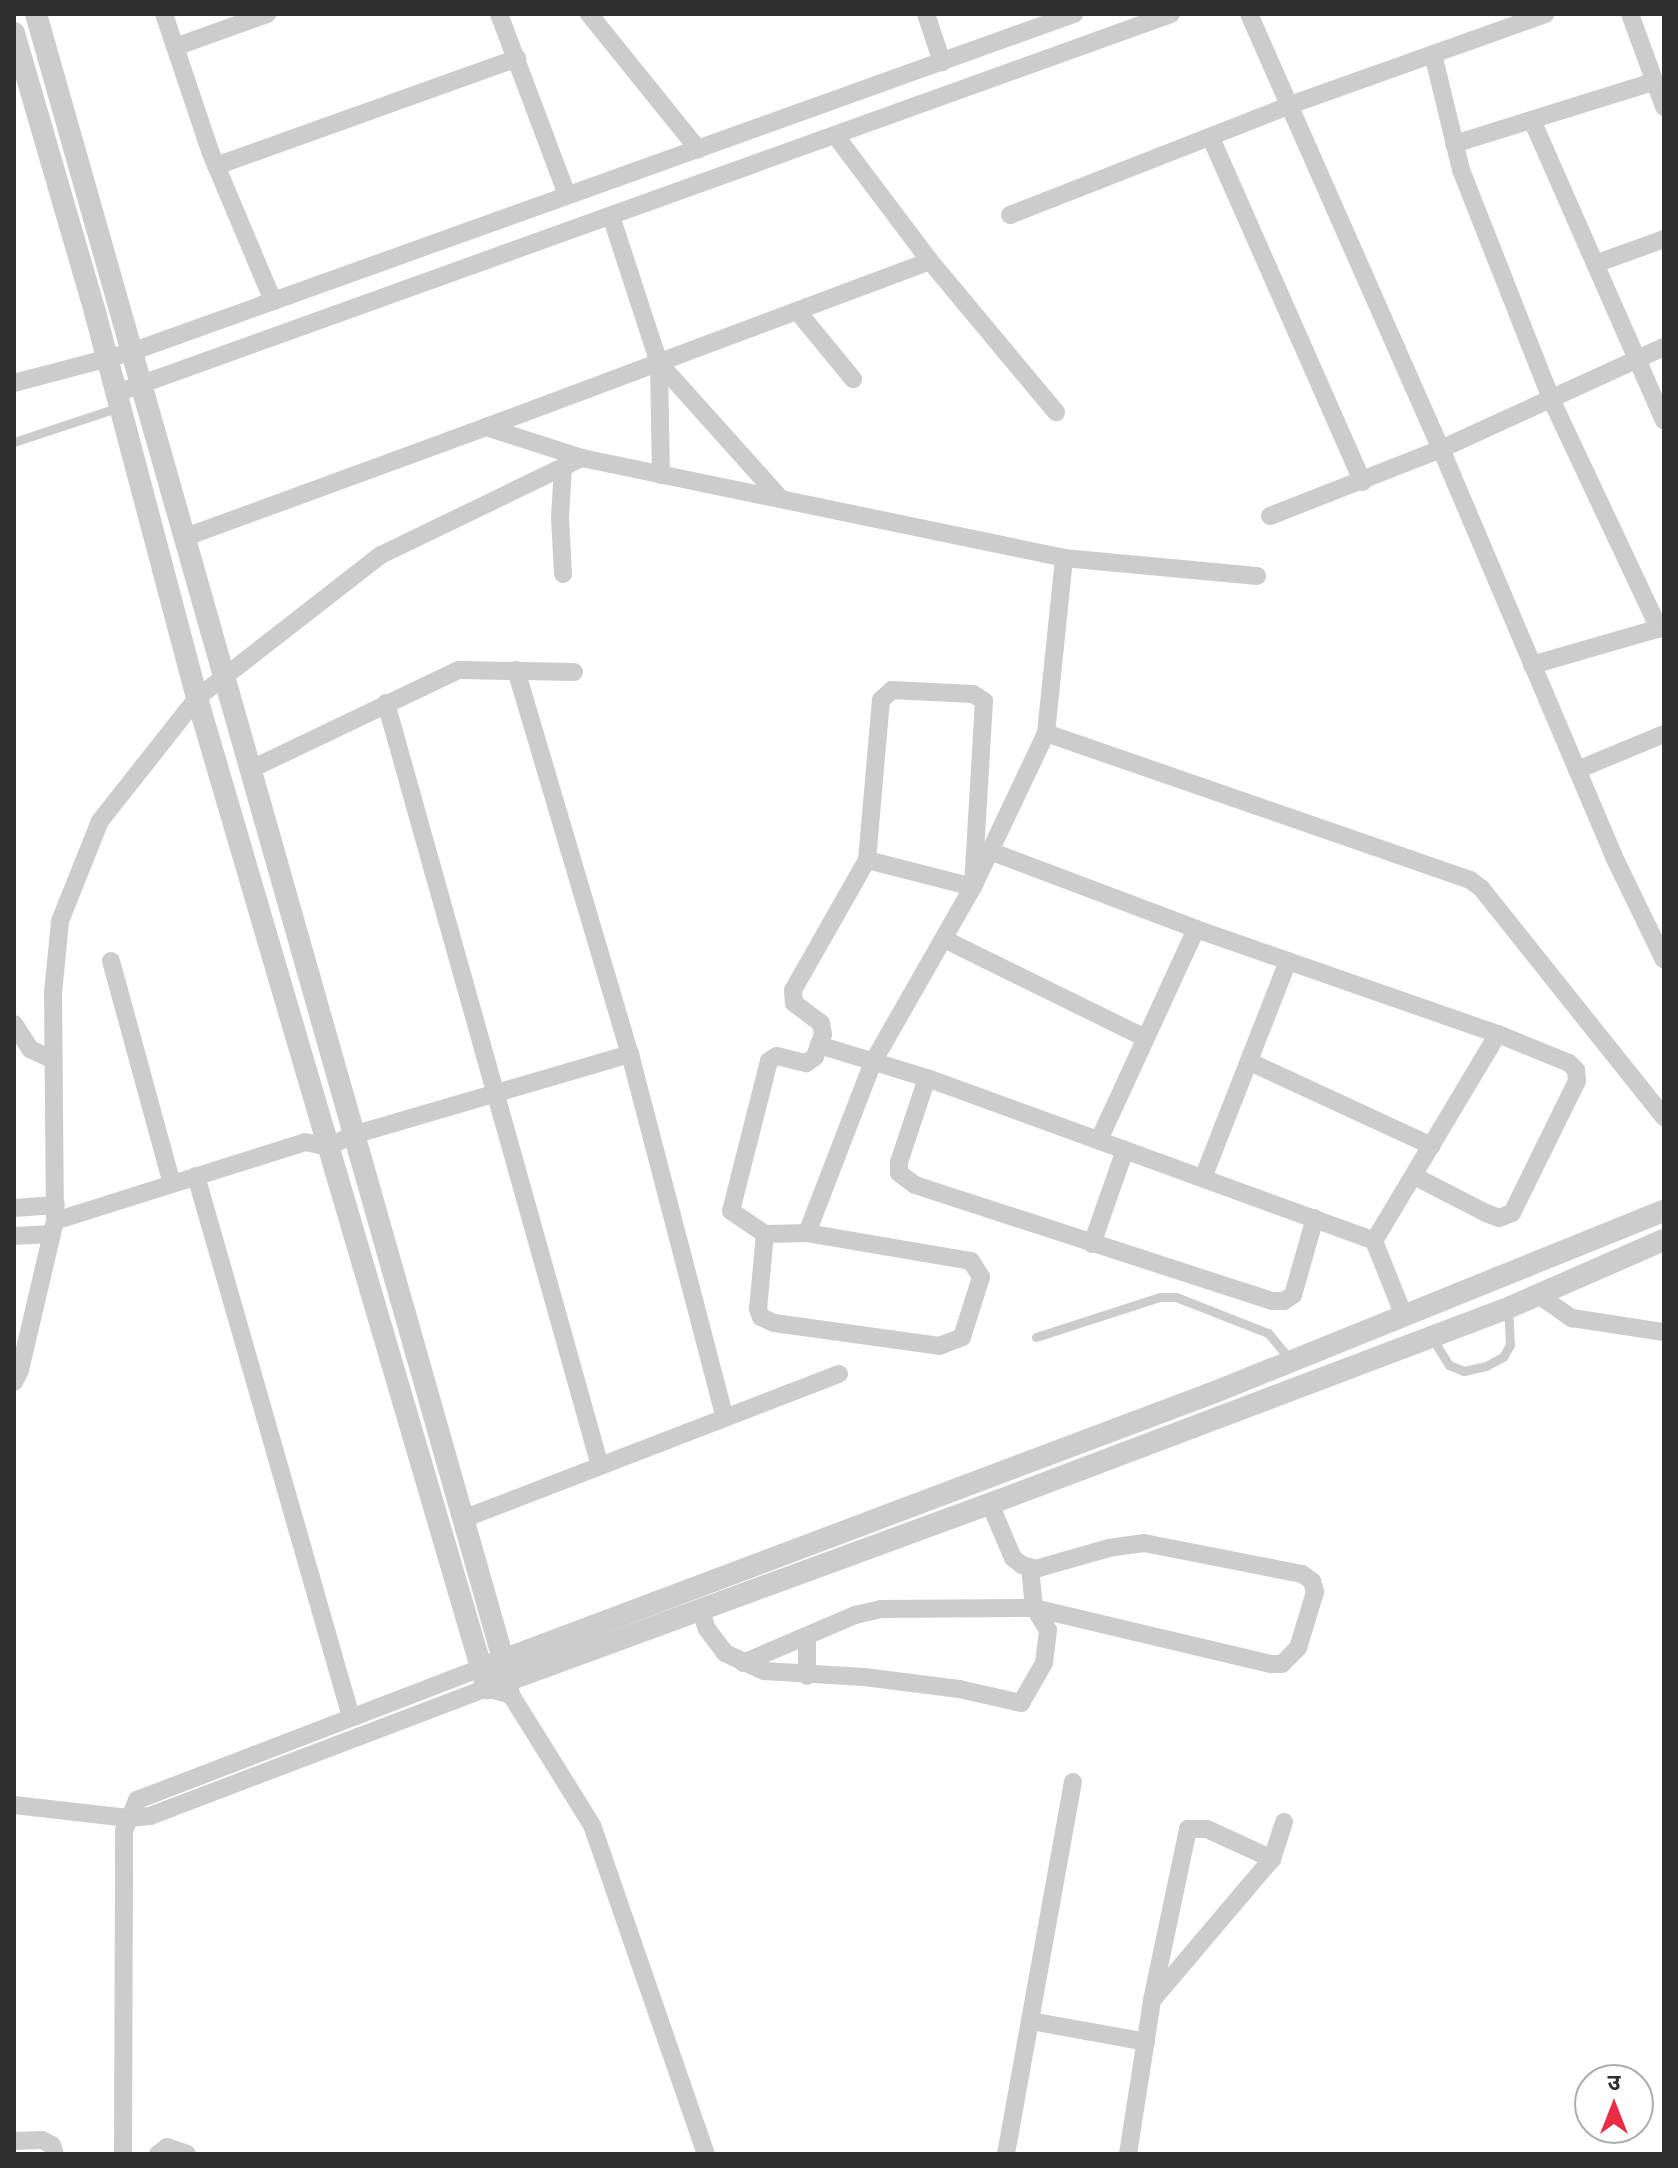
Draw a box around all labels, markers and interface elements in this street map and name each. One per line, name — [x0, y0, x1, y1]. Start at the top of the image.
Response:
north arrow — [1574, 2064, 1654, 2144]
text: उ — [1608, 2065, 1620, 2099]

